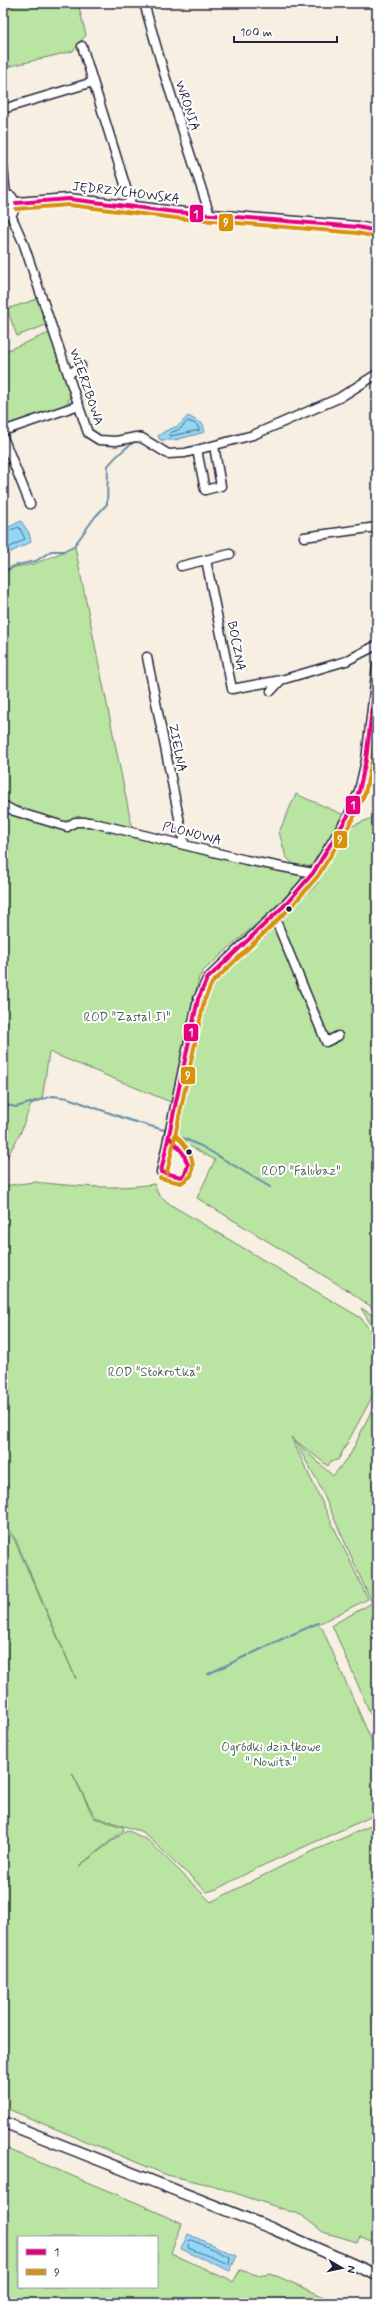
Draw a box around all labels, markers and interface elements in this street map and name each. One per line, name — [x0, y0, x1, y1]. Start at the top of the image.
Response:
scale bar — [234, 18, 337, 44]
text: 100 m — [240, 25, 272, 41]
street label: WRONIA — [171, 79, 203, 133]
street label: JĘDRZYCHOWSKA — [71, 178, 181, 208]
line badge: 1 — [189, 204, 204, 223]
text: 1 — [194, 208, 199, 222]
line badge: 9 — [218, 213, 234, 232]
text: 9 — [223, 216, 229, 230]
street label: WIERZBOWA — [65, 346, 107, 428]
street label: BOCZNA — [223, 620, 249, 672]
street label: ZIELNA — [164, 722, 190, 774]
line badge: 1 — [345, 795, 361, 815]
text: 1 — [351, 799, 356, 813]
street label: PLONOWA — [161, 818, 223, 850]
line badge: 9 — [333, 830, 348, 849]
text: 9 — [337, 833, 343, 847]
unlabelled marker — [284, 904, 294, 914]
park label: ROD "Zastal II" — [84, 1009, 170, 1026]
line badge: 1 — [183, 1023, 199, 1042]
text: 1 — [189, 1026, 194, 1040]
line badge: 9 — [180, 1066, 196, 1085]
text: 9 — [185, 1069, 191, 1083]
unlabelled marker — [184, 1147, 194, 1157]
park label: ROD "Falubaz" — [261, 1163, 341, 1180]
park label: ROD "Stokrotka" — [108, 1364, 200, 1381]
park label: Ogródki działkowe " Nowita" — [221, 1739, 321, 1771]
legend — [18, 2236, 158, 2288]
text: 1 — [54, 2245, 59, 2261]
north arrow — [322, 2248, 362, 2288]
text: 9 — [54, 2265, 60, 2281]
text: N — [343, 2265, 358, 2274]

